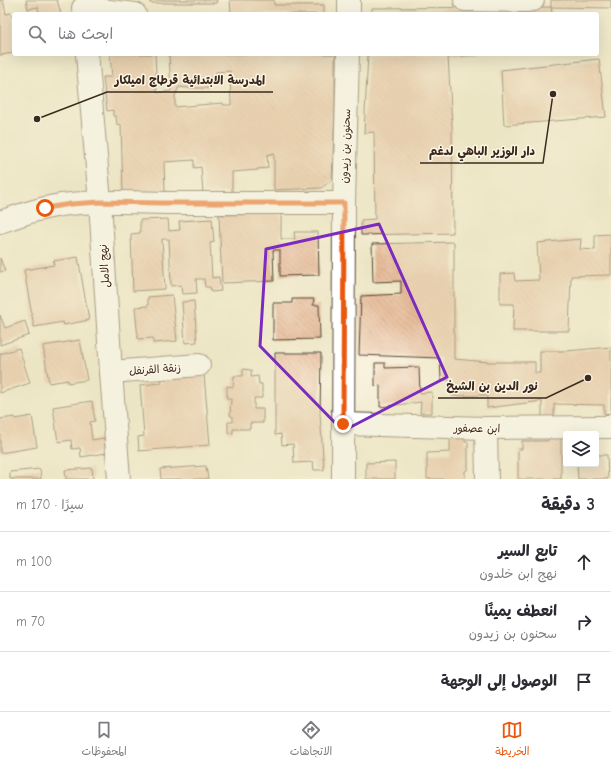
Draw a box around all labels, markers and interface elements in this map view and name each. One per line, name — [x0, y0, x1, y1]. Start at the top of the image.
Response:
search box — [12, 12, 599, 56]
icon: search — [26, 23, 48, 45]
text: ابحث هنا — [58, 25, 113, 43]
callout: المدرسة الابتدائية قرطاج اميلكار — [107, 68, 273, 92]
text: المدرسة الابتدائية قرطاج اميلكار — [114, 73, 265, 88]
street label: سحنون بن زيدون — [338, 108, 354, 184]
callout: دار الوزير الباهي لدغم — [420, 139, 543, 163]
text: دار الوزير الباهي لدغم — [429, 144, 536, 162]
route start — [36, 199, 54, 217]
street label: نهج الامل — [96, 244, 114, 288]
street label: زنقة القرنفل — [129, 361, 181, 378]
callout: نور الدين بن الشيخ — [438, 374, 546, 398]
text: نور الدين بن الشيخ — [446, 379, 538, 394]
route end — [334, 415, 352, 433]
street label: ابن عصفور — [453, 422, 500, 436]
map controls — [563, 431, 599, 467]
button: layers — [563, 431, 599, 467]
text: 3 دقيقة — [541, 495, 595, 514]
text: سيرًا · 170 m — [16, 497, 84, 512]
text: تابع السير — [498, 542, 557, 560]
icon: ahead — [573, 551, 595, 573]
text: 100 m — [16, 554, 52, 569]
text: نهج ابن خلدون — [480, 566, 557, 581]
text: انعطف يمينًا — [485, 602, 557, 620]
icon: right — [573, 611, 595, 633]
text: 70 m — [16, 614, 45, 629]
text: سحنون بن زيدون — [469, 626, 557, 641]
icon: arrive — [573, 671, 595, 693]
text: الوصول إلى الوجهة — [441, 672, 557, 690]
tab: المحفوظات — [82, 719, 127, 761]
tab: الاتجاهات — [290, 719, 332, 761]
tab: الخريطة — [495, 719, 530, 761]

